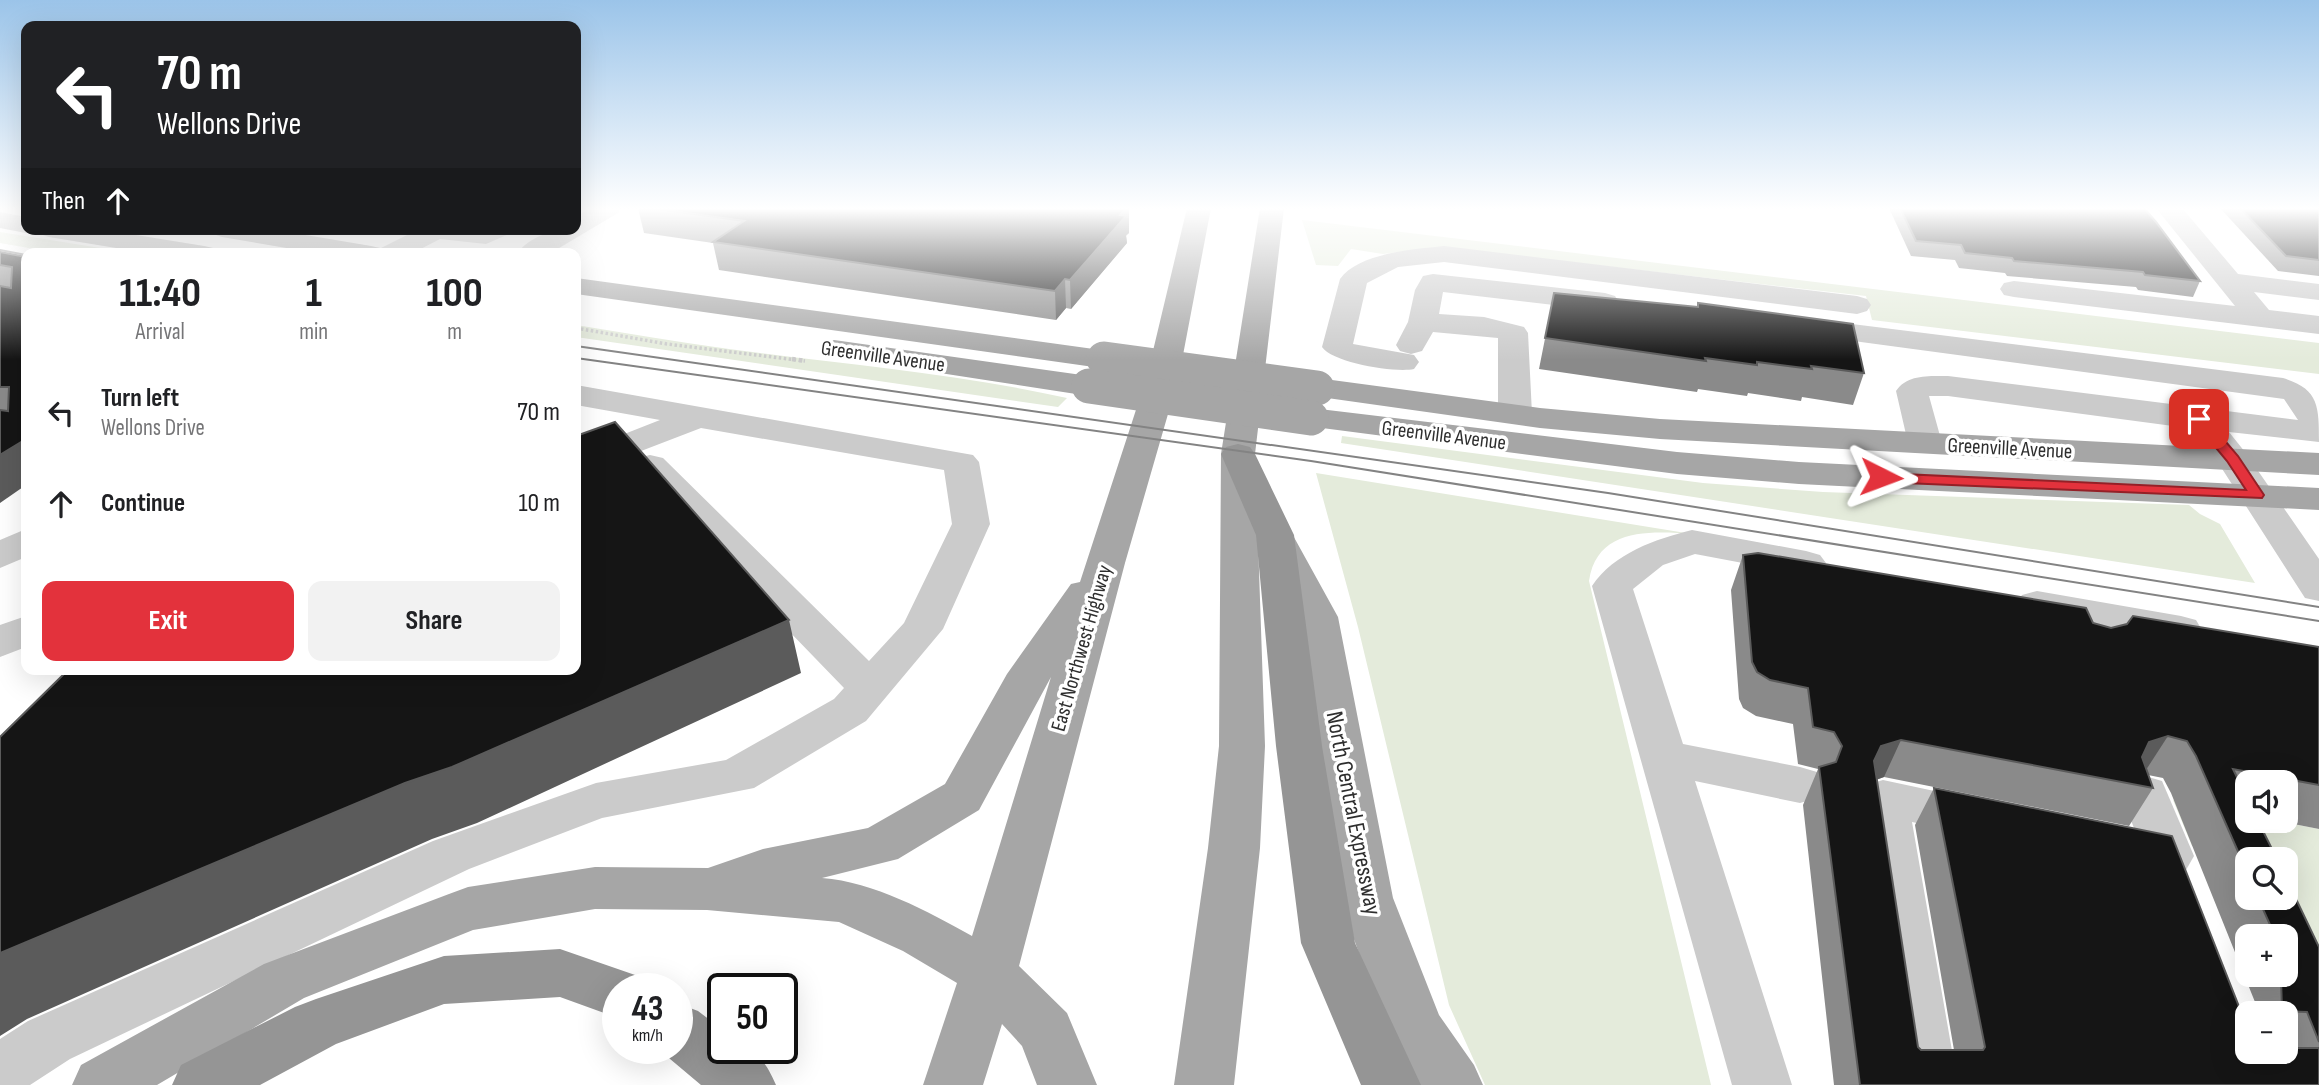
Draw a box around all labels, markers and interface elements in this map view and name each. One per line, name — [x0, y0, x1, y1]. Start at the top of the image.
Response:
text: 70 m — [157, 45, 242, 104]
icon: left — [42, 49, 133, 140]
text: Wellons Drive — [157, 105, 301, 144]
icon: ahead — [99, 182, 137, 220]
text: Then — [42, 186, 85, 217]
text: 11:40 — [119, 268, 201, 319]
text: 1 — [305, 268, 322, 319]
text: 100 — [426, 268, 483, 319]
text: Arrival — [135, 318, 185, 346]
text: min — [299, 318, 328, 346]
text: m — [447, 318, 462, 346]
street label: Greenville Avenue — [819, 335, 947, 378]
text: Turn left — [101, 383, 179, 414]
pin — [2169, 389, 2229, 449]
icon: left — [42, 394, 80, 432]
text: 70 m — [517, 397, 560, 428]
icon: arrive — [2180, 400, 2218, 438]
text: Wellons Drive — [101, 414, 205, 442]
street label: Greenville Avenue — [1380, 415, 1507, 456]
street label: Greenville Avenue — [1947, 433, 2073, 464]
position arrow — [1844, 440, 1918, 514]
icon: ahead — [42, 485, 80, 523]
text: Continue — [101, 488, 185, 519]
text: 10 m — [518, 488, 560, 519]
street label: East Northwest Highway — [1046, 562, 1117, 734]
button: Exit — [42, 581, 294, 661]
button: Share — [308, 581, 560, 661]
street label: North Central Expressway — [1320, 709, 1388, 918]
map controls — [2235, 770, 2298, 1064]
button: sound — [2235, 770, 2298, 833]
button: search — [2235, 847, 2298, 910]
button: + — [2235, 924, 2298, 987]
speed limit sign: 50 — [707, 973, 798, 1064]
text: 43 — [631, 988, 664, 1031]
button: − — [2235, 1001, 2298, 1064]
text: km/h — [632, 1025, 663, 1046]

